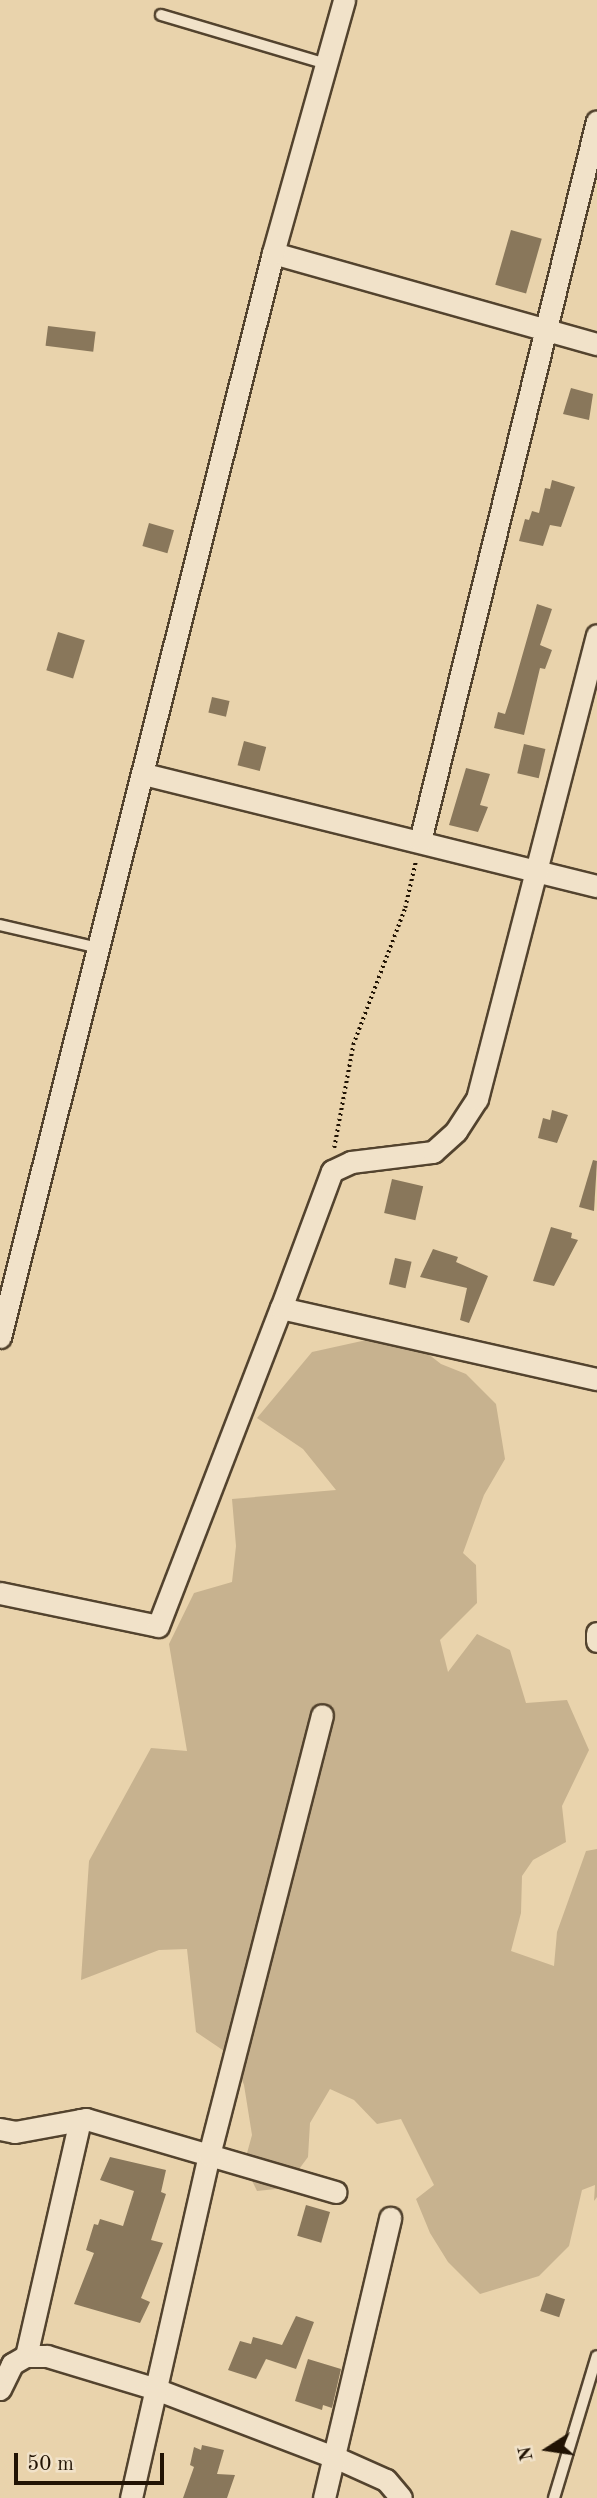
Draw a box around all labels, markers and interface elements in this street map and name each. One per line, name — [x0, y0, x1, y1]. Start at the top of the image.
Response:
north arrow — [513, 2414, 583, 2484]
scale bar — [18, 2438, 168, 2482]
text: N — [516, 2444, 538, 2463]
text: 50 m — [27, 2454, 74, 2475]

